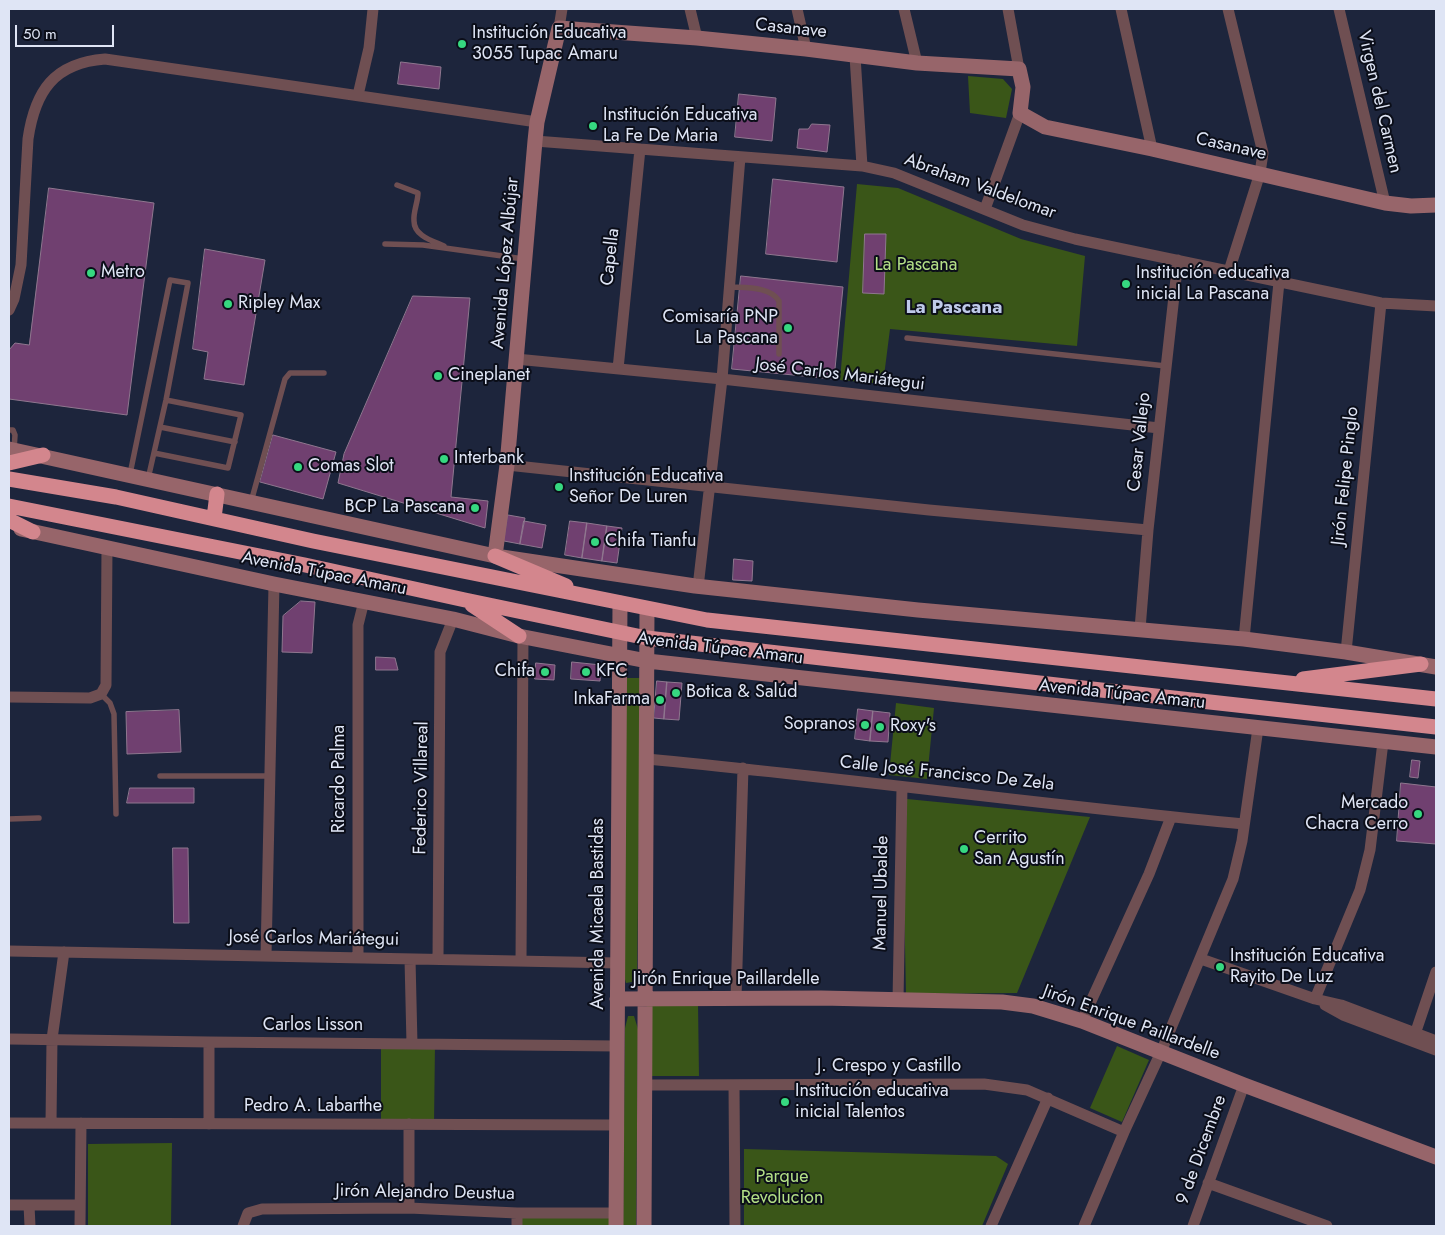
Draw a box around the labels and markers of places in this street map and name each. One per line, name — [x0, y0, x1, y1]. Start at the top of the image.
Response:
place label: Institución Educativa 3055 Tupac Amaru — [472, 23, 626, 66]
marker: Institución Educativa 3055 Tupac Amaru — [456, 38, 468, 50]
place label: Institución Educativa La Fe De Maria — [603, 105, 757, 148]
marker: Institución Educativa La Fe De Maria — [587, 120, 599, 132]
place label: Metro — [101, 262, 145, 284]
place label: Institución educativa inicial La Pascana — [1136, 263, 1290, 306]
marker: Metro — [85, 267, 97, 279]
marker: Institución educativa inicial La Pascana — [1120, 278, 1132, 290]
place label: Ripley Max — [238, 293, 320, 315]
marker: Ripley Max — [222, 298, 234, 310]
place label: Comisaría PNP La Pascana — [663, 307, 778, 350]
marker: Comisaría PNP La Pascana — [782, 322, 794, 334]
place label: Cineplanet — [448, 365, 530, 387]
marker: Cineplanet — [432, 370, 444, 382]
place label: Interbank — [454, 448, 524, 470]
marker: Interbank — [438, 453, 450, 465]
place label: Comas Slot — [308, 456, 394, 478]
marker: Comas Slot — [292, 461, 304, 473]
place label: Institución Educativa Señor De Luren — [569, 466, 723, 508]
marker: Institución Educativa Señor De Luren — [553, 481, 565, 493]
place label: BCP La Pascana — [345, 497, 465, 519]
marker: BCP La Pascana — [469, 502, 481, 514]
place label: Chifa Tianfu — [605, 531, 696, 553]
marker: Chifa Tianfu — [589, 536, 601, 548]
place label: Chifa — [495, 661, 535, 683]
place label: KFC — [596, 661, 627, 683]
marker: Chifa — [539, 666, 551, 678]
marker: KFC — [580, 666, 592, 678]
place label: Botica & Salúd — [686, 682, 797, 704]
marker: Botica & Salúd — [670, 687, 682, 699]
place label: InkaFarma — [574, 689, 650, 711]
marker: InkaFarma — [654, 694, 666, 706]
place label: Sopranos — [784, 714, 855, 736]
place label: Roxy's — [890, 716, 936, 738]
marker: Sopranos — [859, 719, 871, 731]
marker: Roxy's — [874, 721, 886, 733]
place label: Mercado Chacra Cerro — [1305, 793, 1408, 836]
marker: Mercado Chacra Cerro — [1412, 808, 1424, 820]
place label: Cerrito San Agustín — [974, 828, 1065, 871]
marker: Cerrito San Agustín — [958, 843, 970, 855]
place label: Institución Educativa Rayito De Luz — [1230, 946, 1384, 989]
marker: Institución Educativa Rayito De Luz — [1214, 961, 1226, 973]
place label: Institución educativa inicial Talentos — [795, 1081, 949, 1124]
marker: Institución educativa inicial Talentos — [779, 1096, 791, 1108]

